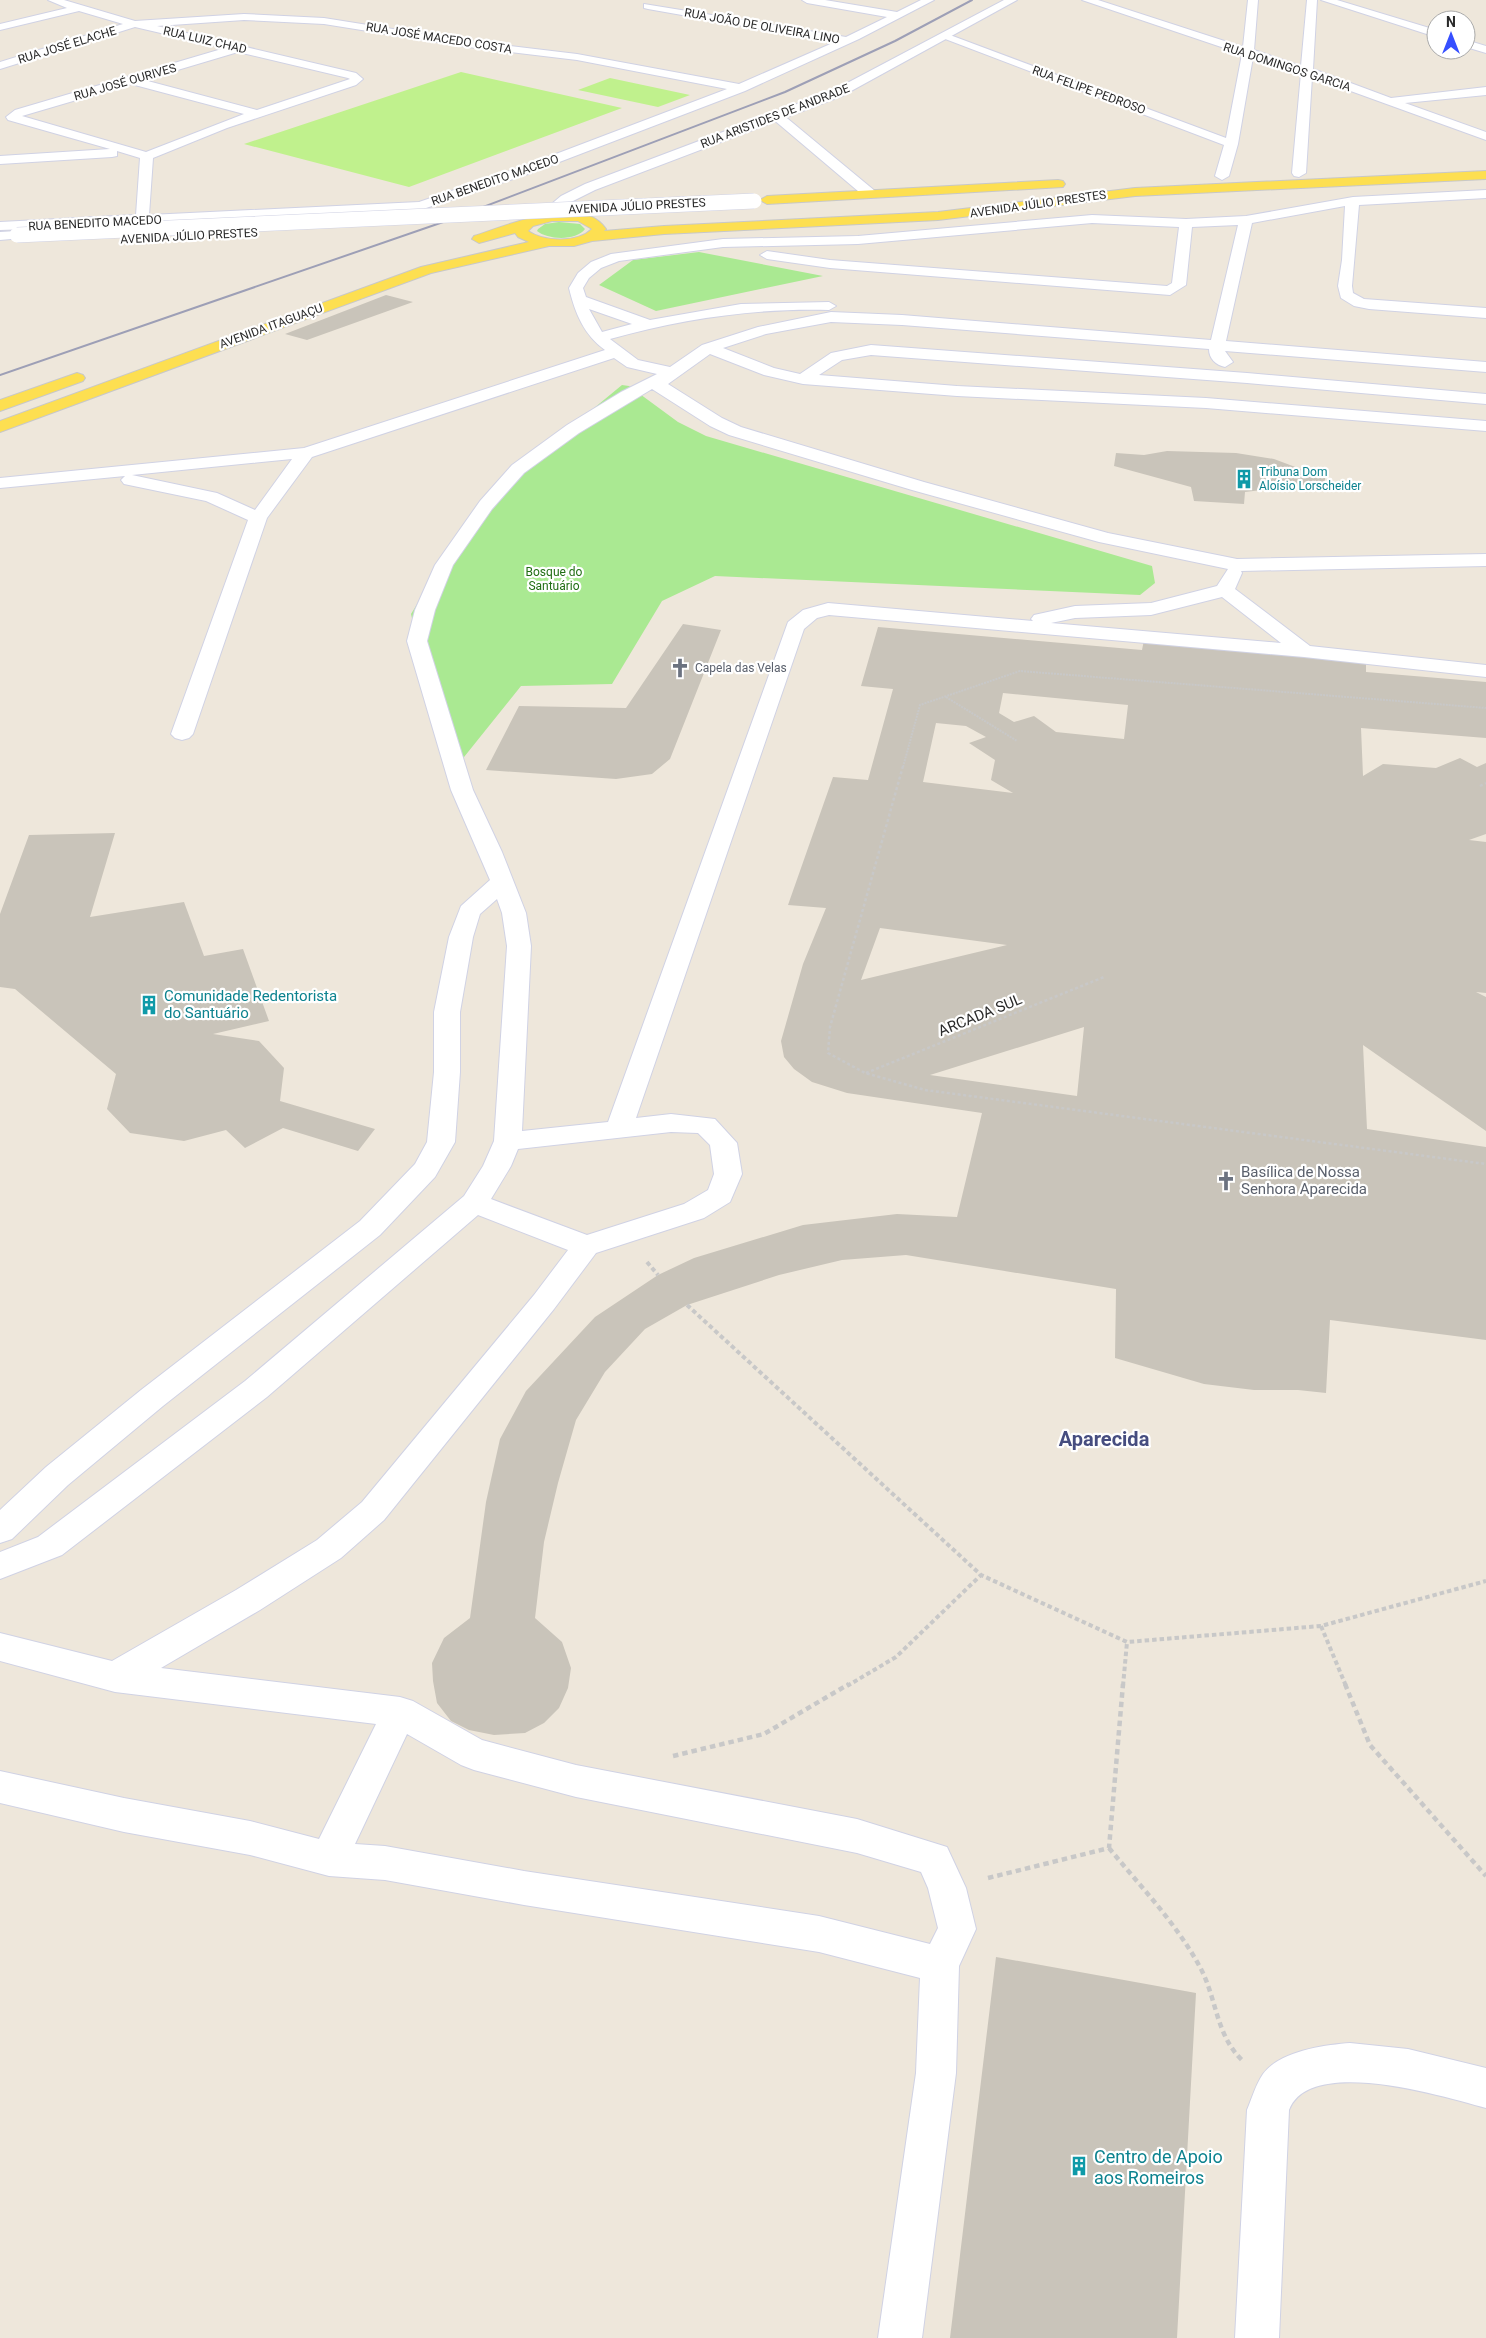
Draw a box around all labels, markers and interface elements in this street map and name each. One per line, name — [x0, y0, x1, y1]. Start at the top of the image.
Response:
street label: RUA JOÃO DE OLIVEIRA LINO — [683, 3, 841, 47]
north arrow — [1426, 10, 1476, 60]
text: N — [1446, 14, 1456, 30]
street label: RUA JOSÉ MACEDO COSTA — [365, 19, 513, 56]
street label: RUA JOSÉ ELACHE — [16, 22, 118, 67]
street label: RUA LUIZ CHAD — [162, 24, 248, 56]
street label: RUA DOMINGOS GARCIA — [1221, 40, 1353, 94]
street label: RUA JOSÉ OURIVES — [72, 60, 178, 103]
street label: RUA FELIPE PEDROSO — [1030, 63, 1148, 117]
street label: RUA ARISTIDES DE ANDRADE — [698, 81, 852, 151]
street label: RUA BENEDITO MACEDO — [429, 152, 561, 208]
street label: AVENIDA JÚLIO PRESTES — [969, 187, 1107, 221]
street label: AVENIDA JÚLIO PRESTES — [568, 194, 706, 217]
street label: RUA BENEDITO MACEDO — [28, 213, 162, 233]
street label: AVENIDA JÚLIO PRESTES — [120, 224, 258, 247]
street label: AVENIDA ITAGUAÇU — [217, 301, 325, 351]
place label: Tribuna Dom Aloísio Lorscheider — [1259, 465, 1361, 493]
building icon: Tribuna Dom Aloísio Lorscheider — [1233, 468, 1255, 490]
park label: Bosque do Santuário — [526, 565, 583, 593]
church icon: Capela das Velas — [669, 657, 691, 679]
place label: Capela das Velas — [695, 661, 787, 675]
place label: Comunidade Redentorista do Santuário — [164, 987, 337, 1022]
street label: ARCADA SUL — [936, 990, 1024, 1040]
building icon: Comunidade Redentorista do Santuário — [138, 994, 160, 1016]
place label: Basílica de Nossa Senhora Aparecida — [1241, 1163, 1367, 1198]
church icon: Basílica de Nossa Senhora Aparecida — [1215, 1170, 1237, 1192]
district label: Aparecida — [1059, 1427, 1150, 1451]
place label: Centro de Apoio aos Romeiros — [1094, 2146, 1223, 2188]
building icon: Centro de Apoio aos Romeiros — [1068, 2155, 1090, 2177]

